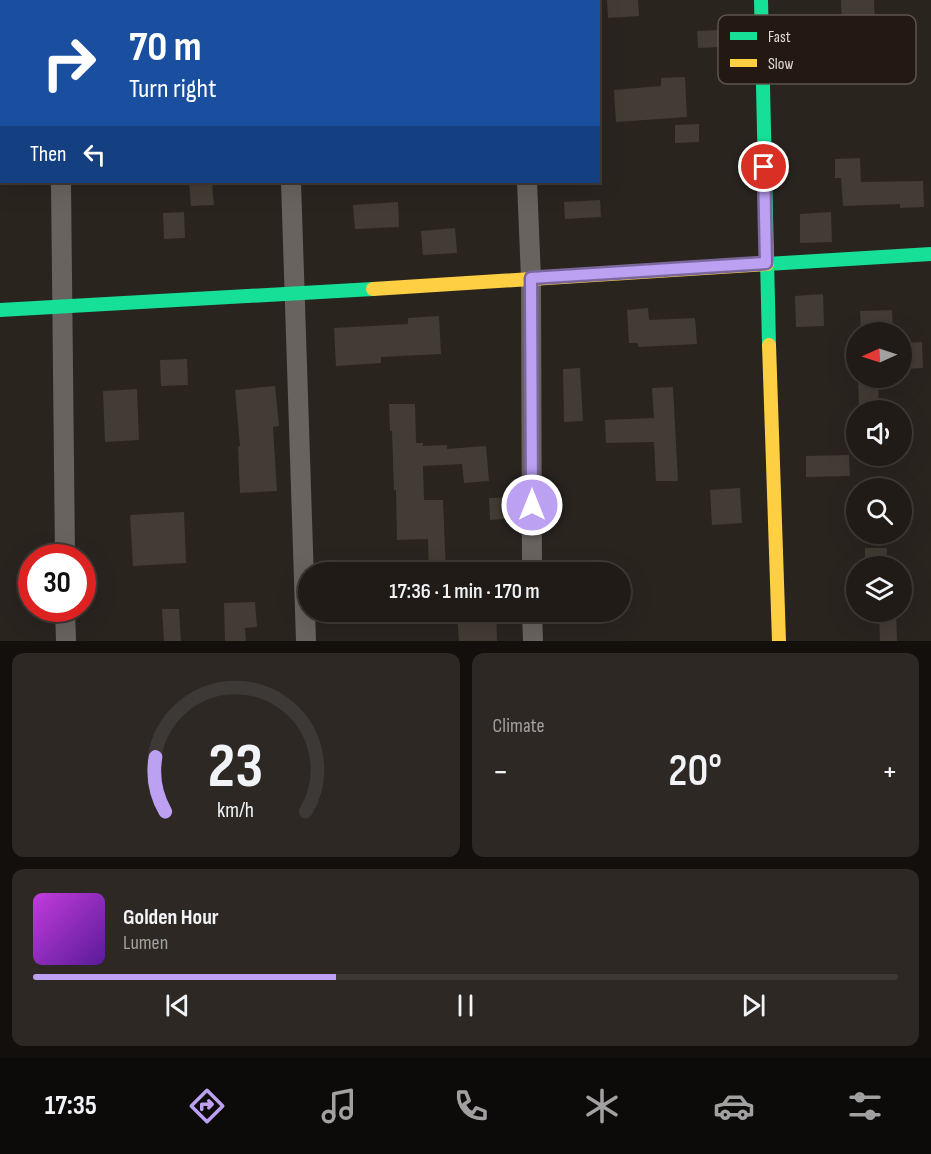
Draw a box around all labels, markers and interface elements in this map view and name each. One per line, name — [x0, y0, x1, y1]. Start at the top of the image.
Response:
legend — [718, 15, 916, 84]
text: 70 m — [129, 22, 202, 73]
icon: right — [30, 24, 108, 102]
text: Fast — [768, 28, 791, 47]
text: Slow — [768, 55, 793, 74]
text: Turn right — [129, 73, 216, 105]
icon: left — [78, 138, 111, 171]
text: Then — [30, 141, 66, 168]
pin — [738, 141, 789, 192]
icon: arrive — [747, 150, 780, 183]
north arrow — [846, 322, 912, 388]
map controls — [846, 322, 912, 622]
button: sound — [846, 400, 912, 466]
position arrow — [500, 473, 564, 537]
button: search — [846, 478, 912, 544]
speed limit sign: 30 — [18, 544, 96, 622]
button: layers — [846, 556, 912, 622]
text: 17:36 · 1 min · 170 m — [389, 578, 540, 605]
text: Climate — [493, 714, 545, 738]
text: 23 — [208, 730, 263, 805]
text: 20° — [668, 744, 722, 799]
text: − — [493, 752, 509, 792]
text: + — [882, 752, 898, 792]
text: km/h — [217, 798, 254, 823]
text: Golden Hour — [123, 904, 219, 931]
text: Lumen — [123, 931, 168, 955]
icon: previous — [161, 989, 194, 1022]
icon: pause — [449, 989, 482, 1022]
icon: next — [737, 989, 770, 1022]
icon: directions — [186, 1085, 228, 1127]
icon: music — [318, 1085, 360, 1127]
icon: phone — [450, 1085, 492, 1127]
icon: climate — [581, 1085, 623, 1127]
icon: car — [713, 1085, 755, 1127]
icon: filters — [844, 1085, 886, 1127]
text: 17:35 — [45, 1090, 97, 1122]

